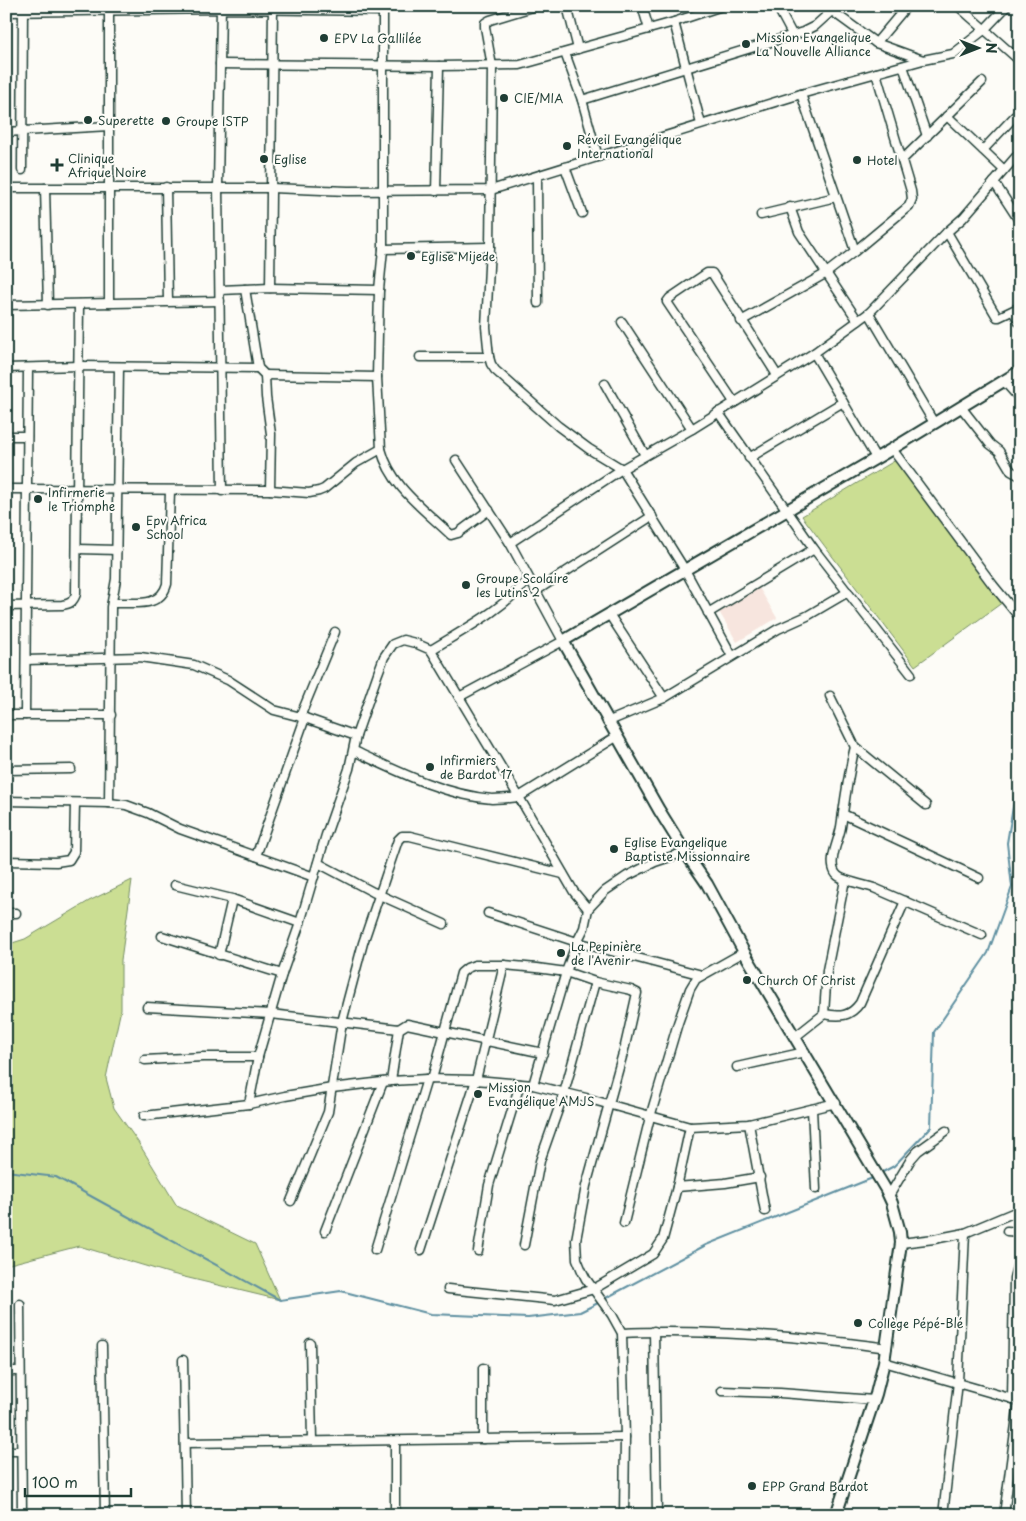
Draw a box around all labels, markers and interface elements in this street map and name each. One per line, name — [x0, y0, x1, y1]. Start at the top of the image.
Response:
north arrow — [954, 22, 1004, 72]
place label: Mission Evangelique La Nouvelle Alliance — [756, 28, 871, 60]
place label: EPV La Gallilée — [334, 29, 422, 47]
marker: EPV La Gallilée — [318, 32, 330, 44]
marker: Mission Evangelique La Nouvelle Alliance — [740, 38, 752, 50]
text: N — [981, 42, 1002, 54]
place label: CIE/MIA — [514, 89, 563, 107]
marker: CIE/MIA — [498, 92, 510, 104]
place label: Superette — [98, 111, 154, 129]
place label: Groupe ISTP — [176, 112, 249, 130]
marker: Superette — [82, 114, 94, 126]
marker: Groupe ISTP — [160, 115, 172, 127]
place label: Réveil Evangélique International — [577, 130, 682, 162]
marker: Réveil Evangélique International — [561, 140, 573, 152]
place label: Clinique Afrique Noire — [68, 149, 147, 181]
place label: Eglise — [274, 150, 307, 168]
place label: Hotel — [867, 151, 898, 169]
marker: Eglise — [258, 153, 270, 165]
marker: Hotel — [851, 154, 863, 166]
marker: Clinique Afrique Noire — [50, 158, 64, 172]
place label: Eglise Mijede — [421, 247, 496, 265]
marker: Eglise Mijede — [405, 250, 417, 262]
place label: Infirmerie le Triomphe — [48, 483, 115, 515]
marker: Infirmerie le Triomphe — [32, 493, 44, 505]
place label: Epv Africa School — [146, 511, 207, 543]
marker: Epv Africa School — [130, 521, 142, 533]
place label: Groupe Scolaire les Lutins 2 — [476, 569, 568, 601]
marker: Groupe Scolaire les Lutins 2 — [460, 579, 472, 591]
place label: Infirmiers de Bardot 17 — [440, 751, 513, 783]
marker: Infirmiers de Bardot 17 — [424, 761, 436, 773]
place label: Eglise Evangelique Baptiste Missionnaire — [624, 833, 750, 865]
marker: Eglise Evangelique Baptiste Missionnaire — [608, 843, 620, 855]
place label: La Pepinière de l'Avenir — [571, 937, 642, 969]
marker: La Pepinière de l'Avenir — [555, 947, 567, 959]
place label: Church Of Christ — [757, 971, 856, 989]
marker: Church Of Christ — [741, 974, 753, 986]
place label: Mission Evangélique AMJS — [488, 1078, 594, 1110]
marker: Mission Evangélique AMJS — [472, 1088, 484, 1100]
place label: Collège Pépé-Blé — [868, 1314, 964, 1332]
marker: Collège Pépé-Blé — [852, 1317, 864, 1329]
scale bar — [25, 1466, 131, 1498]
text: 100 m — [32, 1470, 78, 1493]
place label: EPP Grand Bardot — [762, 1477, 868, 1495]
marker: EPP Grand Bardot — [746, 1480, 758, 1492]

